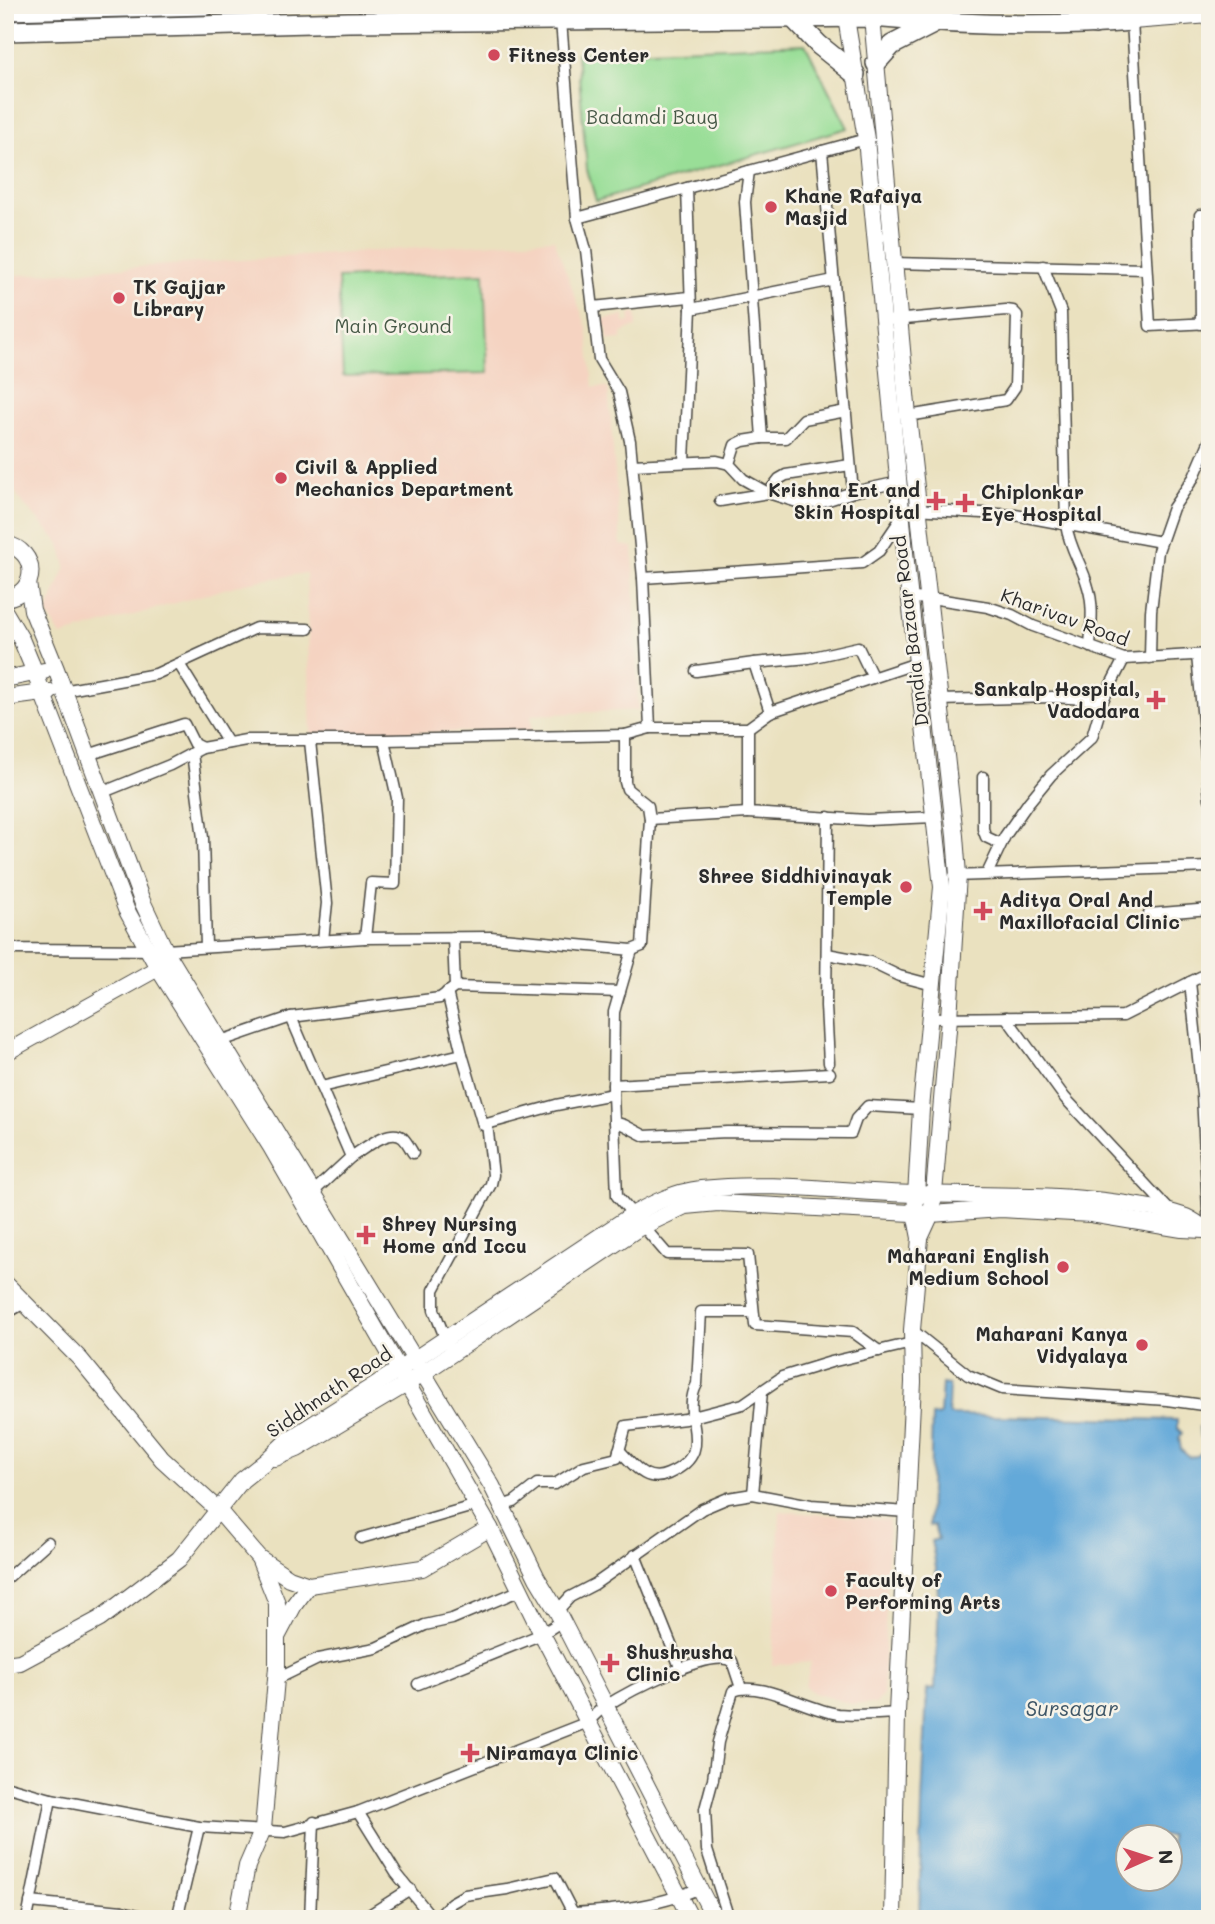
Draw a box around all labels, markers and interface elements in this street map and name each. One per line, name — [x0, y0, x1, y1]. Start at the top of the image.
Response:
place label: Fitness Center — [508, 42, 649, 67]
marker: Fitness Center — [486, 47, 502, 63]
park label: Badamdi Baug — [586, 104, 718, 129]
place label: Khane Rafaiya Masjid — [785, 183, 922, 230]
marker: Khane Rafaiya Masjid — [763, 199, 779, 215]
place label: TK Gajjar Library — [133, 274, 226, 321]
marker: TK Gajjar Library — [111, 290, 127, 306]
park label: Main Ground — [334, 313, 452, 338]
place label: Civil & Applied Mechanics Department — [295, 454, 514, 501]
marker: Civil & Applied Mechanics Department — [273, 470, 289, 486]
place label: Krishna Ent and Skin Hospital — [768, 477, 920, 524]
place label: Chiplonkar Eye Hospital — [981, 479, 1102, 526]
marker: Krishna Ent and Skin Hospital — [926, 491, 946, 511]
marker: Chiplonkar Eye Hospital — [955, 493, 975, 513]
street label: Dandia Bazaar Road — [885, 534, 934, 728]
street label: Kharivav Road — [998, 582, 1133, 651]
place label: Sankalp Hospital, Vadodara — [974, 676, 1140, 723]
marker: Sankalp Hospital, Vadodara — [1146, 690, 1166, 710]
place label: Shree Siddhivinayak Temple — [698, 863, 892, 910]
marker: Shree Siddhivinayak Temple — [898, 879, 914, 895]
place label: Aditya Oral And Maxillofacial Clinic — [999, 887, 1180, 934]
marker: Aditya Oral And Maxillofacial Clinic — [973, 901, 993, 921]
place label: Shrey Nursing Home and Iccu — [382, 1211, 527, 1258]
marker: Shrey Nursing Home and Iccu — [356, 1225, 376, 1245]
place label: Maharani English Medium School — [887, 1243, 1049, 1290]
marker: Maharani English Medium School — [1055, 1259, 1071, 1275]
place label: Maharani Kanya Vidyalaya — [975, 1321, 1128, 1368]
marker: Maharani Kanya Vidyalaya — [1134, 1337, 1150, 1353]
street label: Siddhnath Road — [261, 1340, 396, 1443]
place label: Faculty of Performing Arts — [845, 1567, 1001, 1614]
marker: Faculty of Performing Arts — [823, 1583, 839, 1599]
place label: Shushrusha Clinic — [626, 1639, 734, 1686]
marker: Shushrusha Clinic — [600, 1653, 620, 1673]
water label: Sursagar — [1026, 1694, 1118, 1721]
place label: Niramaya Clinic — [486, 1740, 638, 1765]
marker: Niramaya Clinic — [460, 1743, 480, 1763]
north arrow — [1114, 1822, 1184, 1892]
text: N — [1154, 1849, 1179, 1865]

